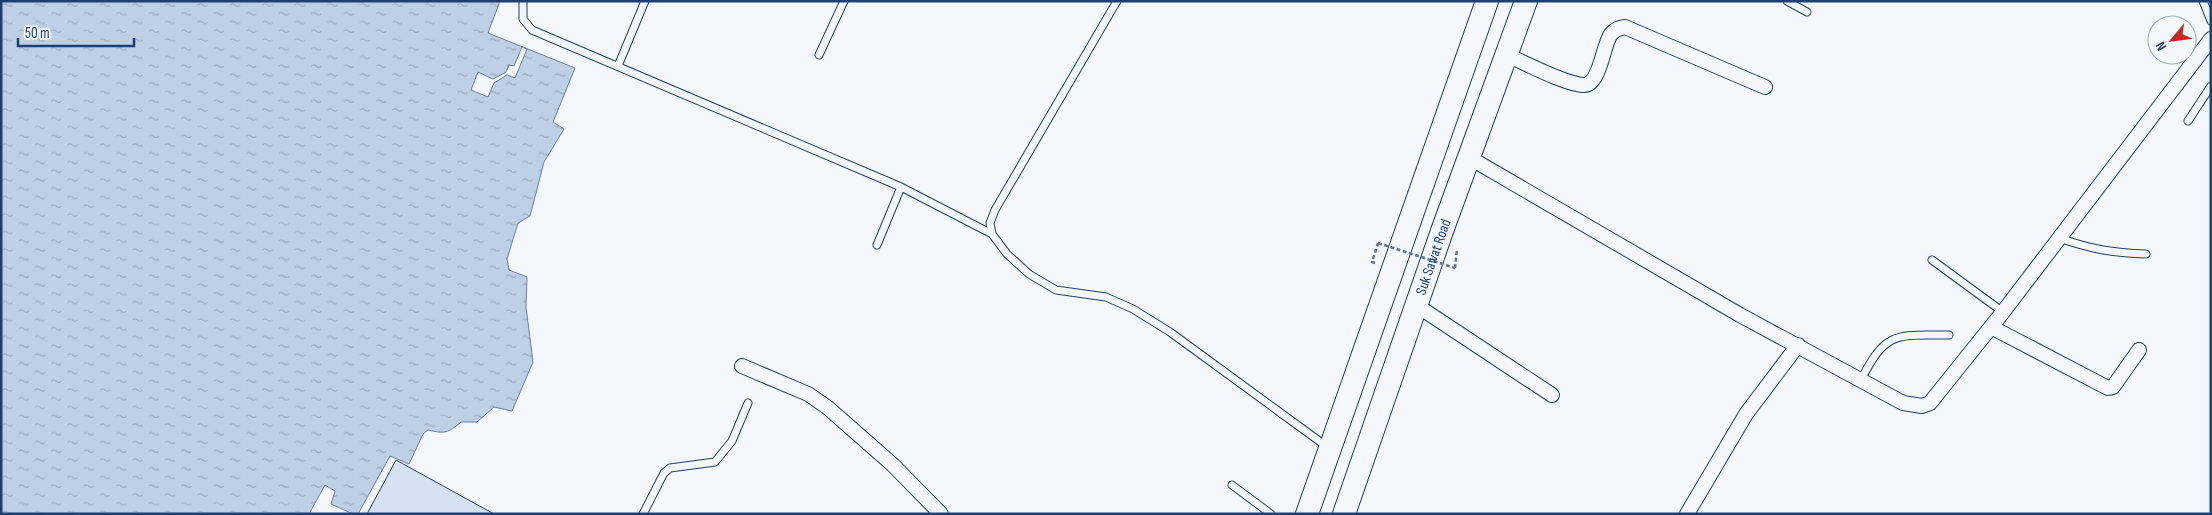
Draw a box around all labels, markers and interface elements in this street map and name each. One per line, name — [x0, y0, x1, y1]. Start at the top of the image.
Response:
scale bar — [18, 15, 134, 47]
north arrow — [2147, 15, 2197, 65]
text: 50 m — [25, 24, 50, 43]
text: N — [2152, 39, 2170, 53]
street label: Suk Sawat Road — [1412, 217, 1456, 298]

